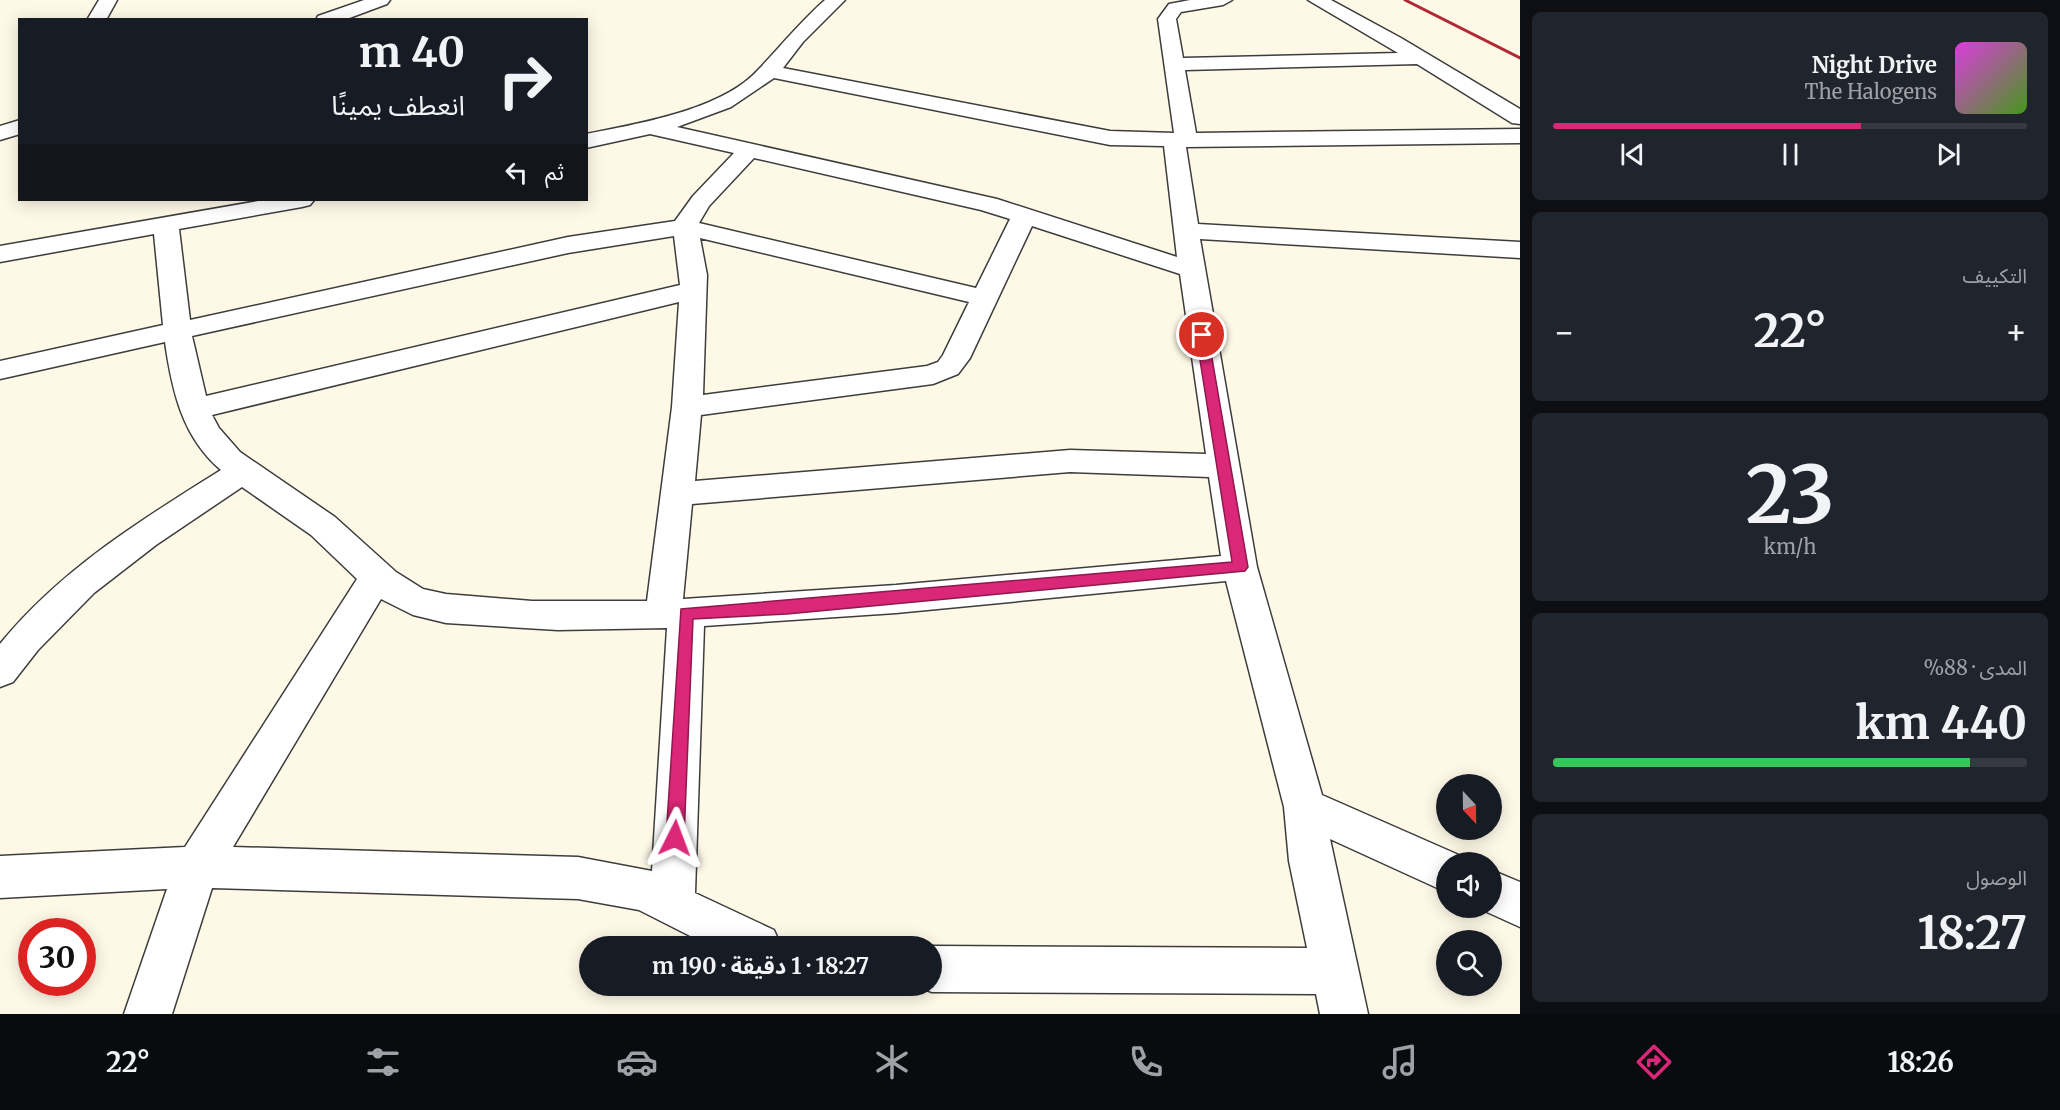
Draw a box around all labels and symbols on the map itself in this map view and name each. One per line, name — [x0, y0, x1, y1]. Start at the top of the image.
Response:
pin — [1176, 309, 1227, 360]
north arrow — [1436, 774, 1502, 840]
position arrow — [643, 806, 707, 870]
speed limit sign: 30 — [18, 918, 96, 996]

